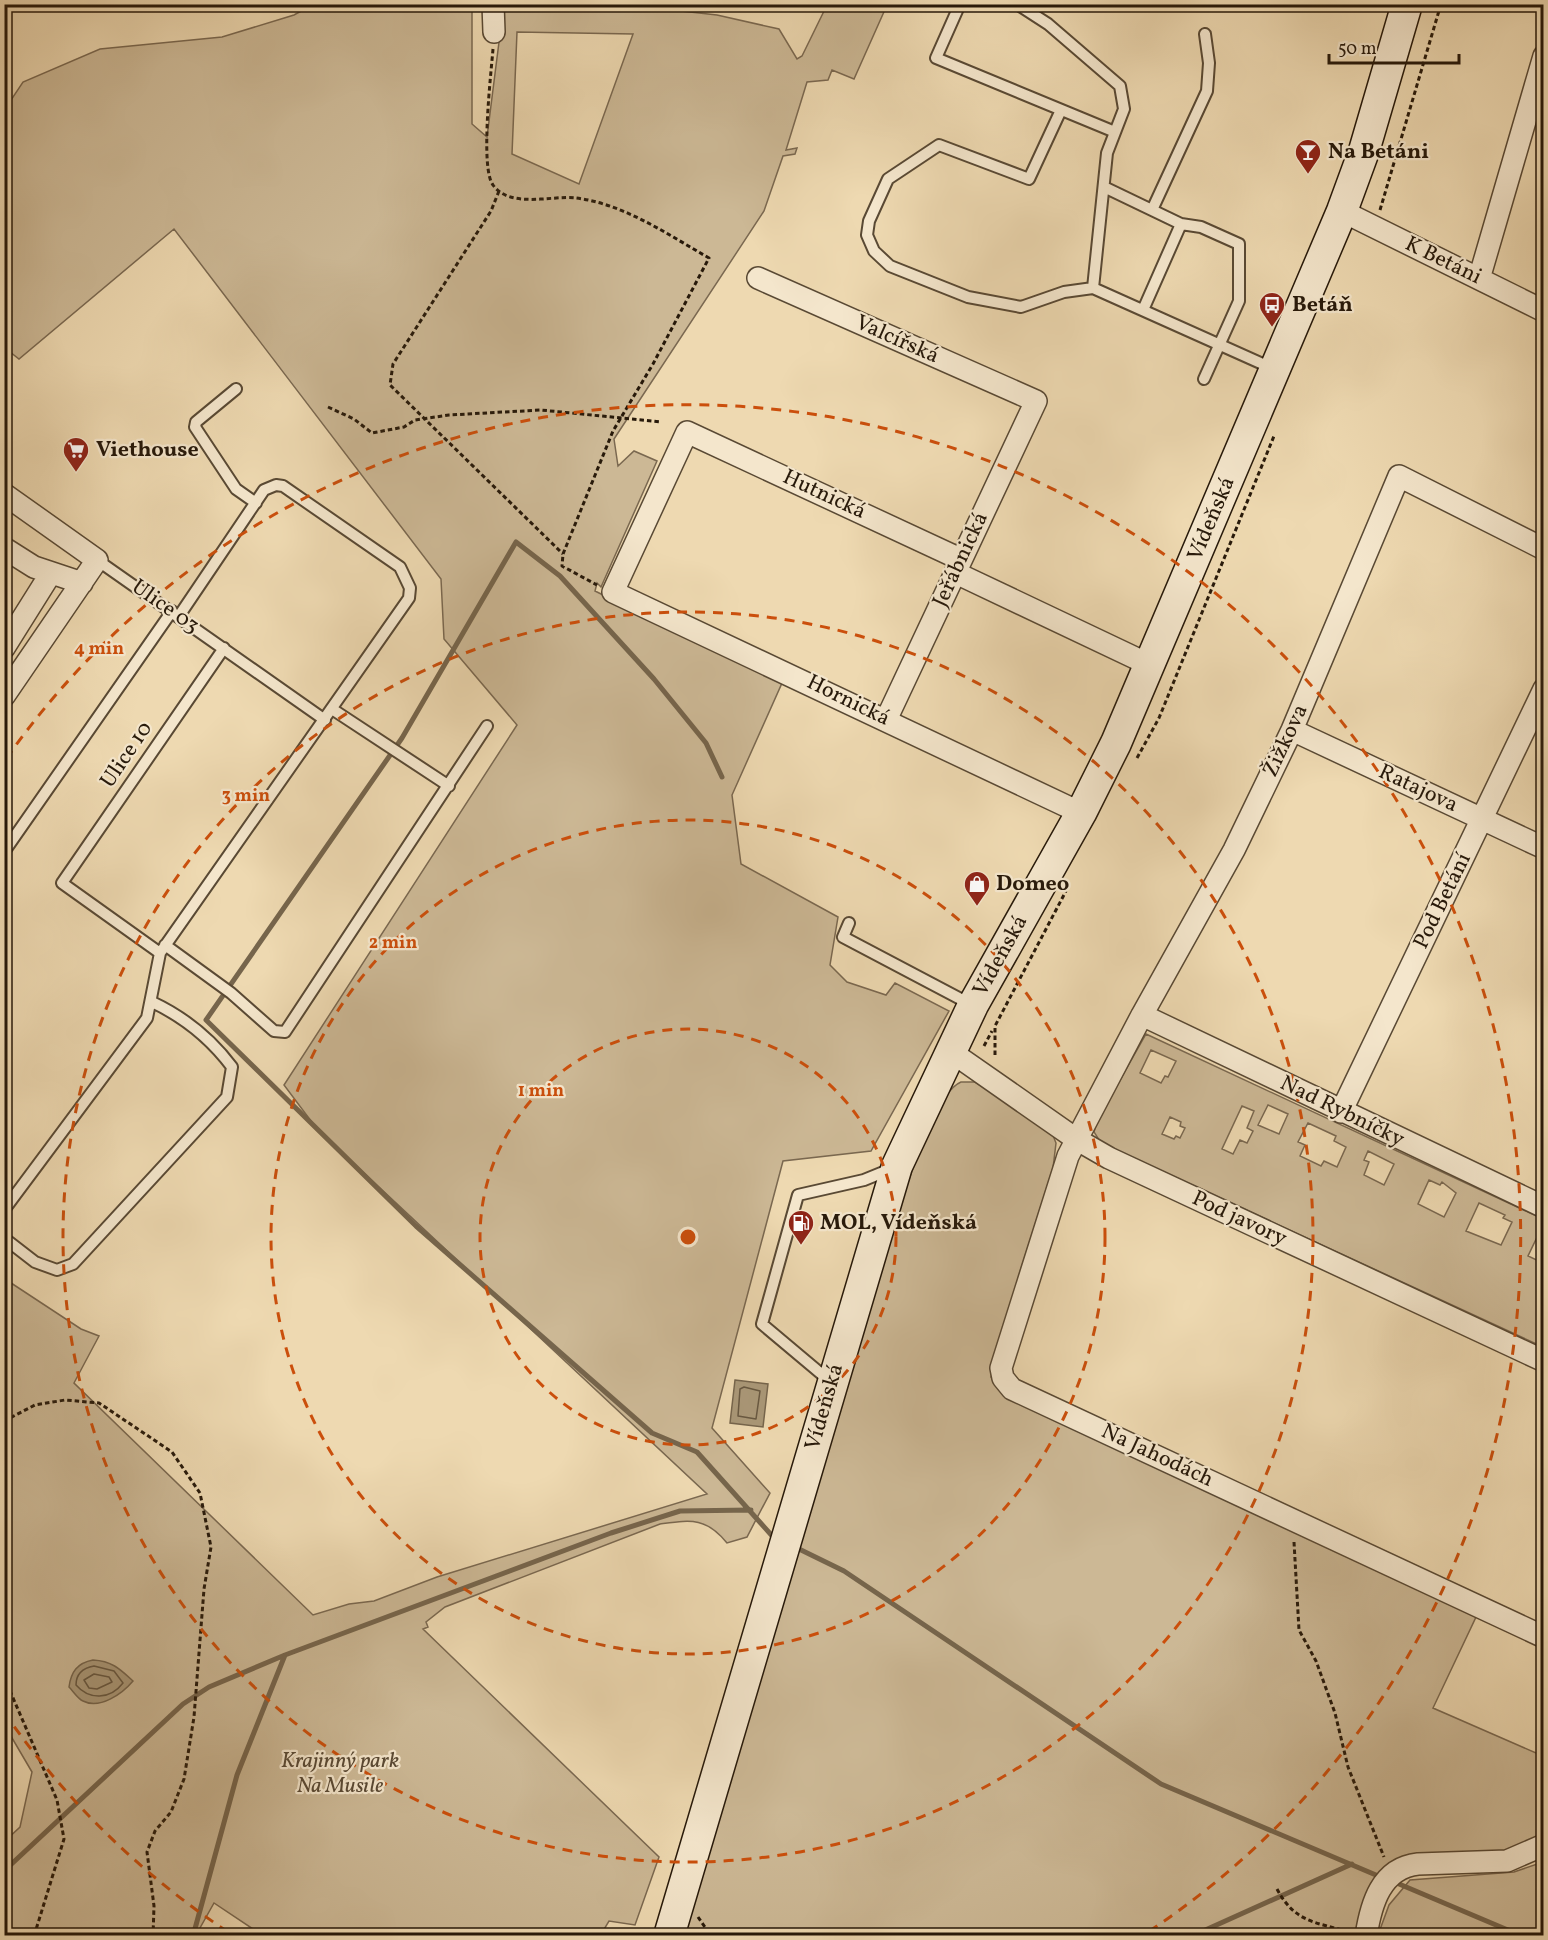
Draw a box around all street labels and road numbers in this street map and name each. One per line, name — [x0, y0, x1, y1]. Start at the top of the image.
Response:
street label: K Betáni — [1399, 229, 1487, 293]
street label: Valcířská — [850, 308, 944, 372]
street label: Hutnická — [777, 462, 871, 528]
street label: Vídeňská — [1180, 472, 1244, 566]
street label: Jeřábnická — [925, 507, 997, 613]
street label: Ulice 03 — [125, 572, 205, 642]
street label: Hornická — [801, 667, 895, 735]
street label: Žižkova — [1256, 699, 1316, 783]
street label: Ulice 10 — [93, 715, 161, 795]
street label: Ratajova — [1373, 757, 1463, 821]
street label: Pod Betání — [1406, 847, 1480, 954]
street label: Vídeňská — [966, 910, 1036, 1002]
street label: Nad Rybníčky — [1274, 1068, 1410, 1156]
street label: Pod javory — [1186, 1183, 1292, 1255]
street label: Vídeňská — [798, 1360, 852, 1454]
street label: Na Jahodách — [1096, 1416, 1218, 1496]

